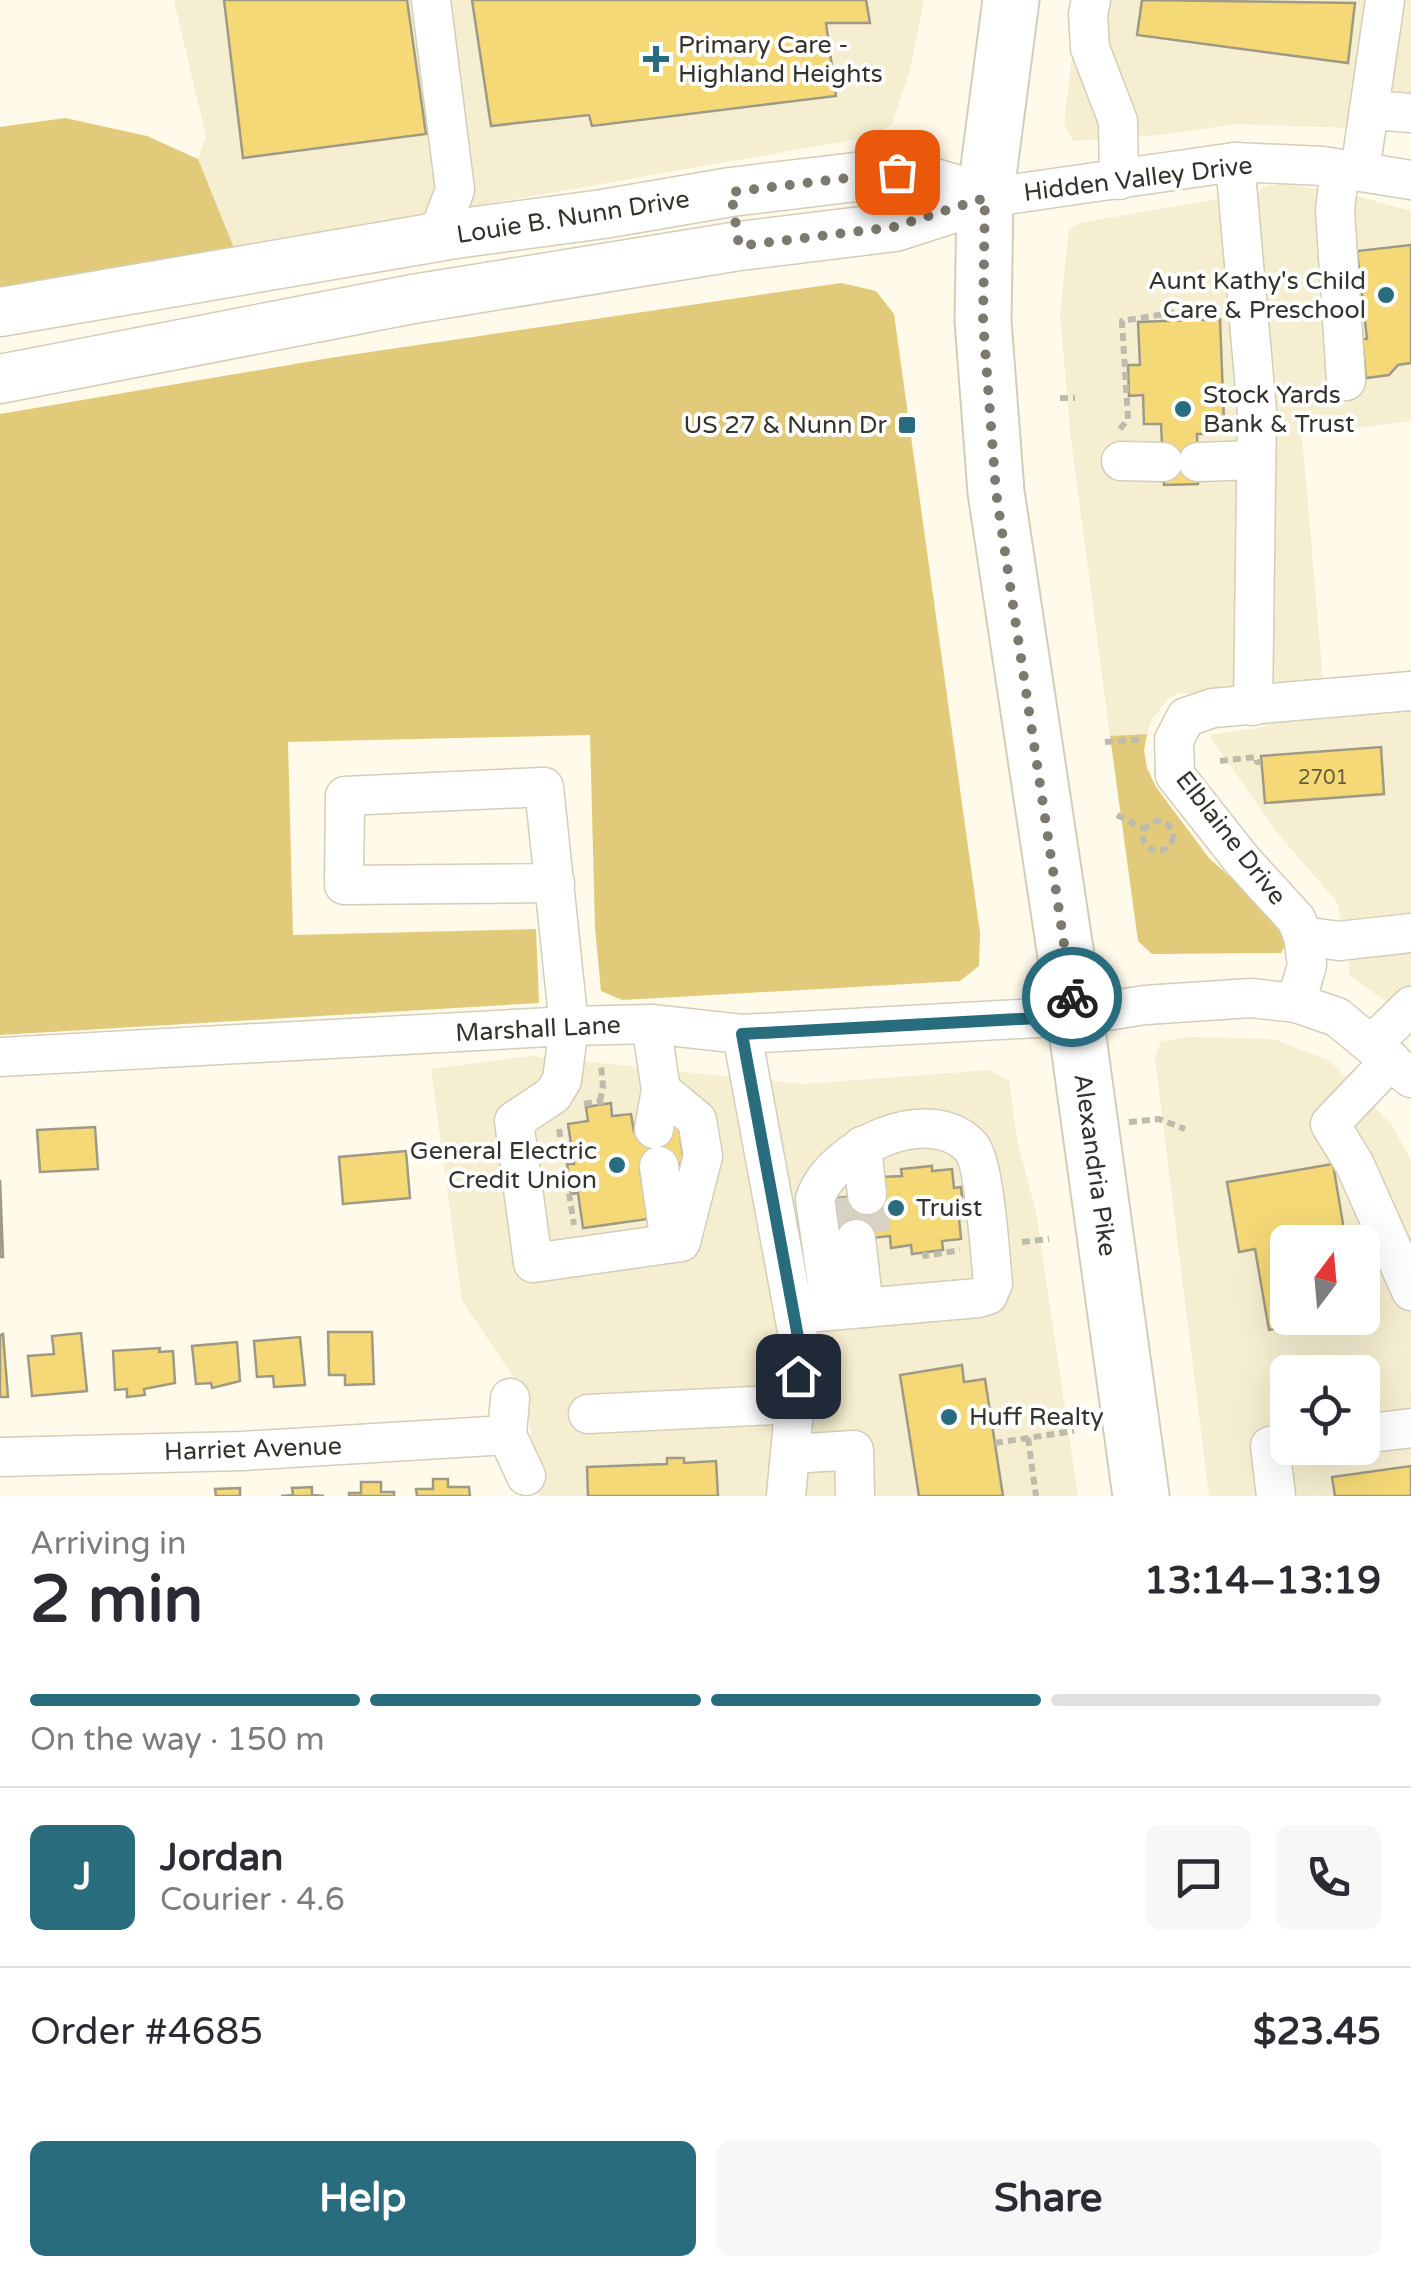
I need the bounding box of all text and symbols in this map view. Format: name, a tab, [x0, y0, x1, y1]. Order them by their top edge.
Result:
place label: Primary Care - Highland Heights	[678, 30, 883, 89]
marker: Primary Care - Highland Heights	[643, 46, 669, 72]
pin	[855, 130, 940, 215]
icon: bag	[870, 145, 925, 200]
street label: Hidden Valley Drive	[1022, 150, 1254, 208]
street label: Louie B. Nunn Drive	[454, 184, 692, 250]
place label: Aunt Kathy's Child Care & Preschool	[1148, 266, 1366, 325]
marker: Aunt Kathy's Child Care & Preschool	[1375, 284, 1397, 306]
place label: Stock Yards Bank & Trust	[1203, 380, 1355, 439]
marker: Stock Yards Bank & Trust	[1172, 398, 1194, 420]
place label: US 27 & Nunn Dr	[683, 410, 887, 440]
marker: US 27 & Nunn Dr	[896, 414, 918, 436]
street label: Elblaine Drive	[1169, 765, 1293, 911]
house number: 2701	[1298, 766, 1348, 790]
courier	[1022, 947, 1122, 1047]
icon: bike	[1045, 970, 1100, 1025]
street label: Marshall Lane	[454, 1010, 622, 1048]
street label: Alexandria Pike	[1067, 1072, 1123, 1258]
place label: General Electric Credit Union	[410, 1136, 597, 1195]
marker: General Electric Credit Union	[606, 1154, 628, 1176]
place label: Truist	[916, 1193, 983, 1223]
marker: Truist	[885, 1197, 907, 1219]
north arrow	[1270, 1225, 1380, 1335]
map controls	[1270, 1225, 1380, 1465]
pin	[756, 1334, 841, 1419]
icon: home	[771, 1349, 826, 1404]
button: locate	[1270, 1355, 1380, 1465]
place label: Huff Realty	[969, 1402, 1104, 1432]
marker: Huff Realty	[938, 1406, 960, 1428]
street label: Harriet Avenue	[164, 1431, 342, 1467]
text: Arriving in	[30, 1525, 187, 1563]
text: 13:14–13:19	[1144, 1558, 1381, 1604]
text: 2 min	[30, 1561, 203, 1640]
text: On the way · 150 m	[30, 1721, 325, 1759]
button: chat	[1146, 1825, 1251, 1930]
button: phone	[1276, 1825, 1381, 1930]
text: Jordan	[160, 1835, 283, 1881]
text: J	[74, 1854, 91, 1900]
text: Courier · 4.6	[160, 1881, 345, 1919]
text: Order #4685	[30, 2009, 263, 2055]
text: $23.45	[1253, 2009, 1381, 2055]
button: Help	[30, 2141, 696, 2256]
button: Share	[716, 2141, 1381, 2256]

